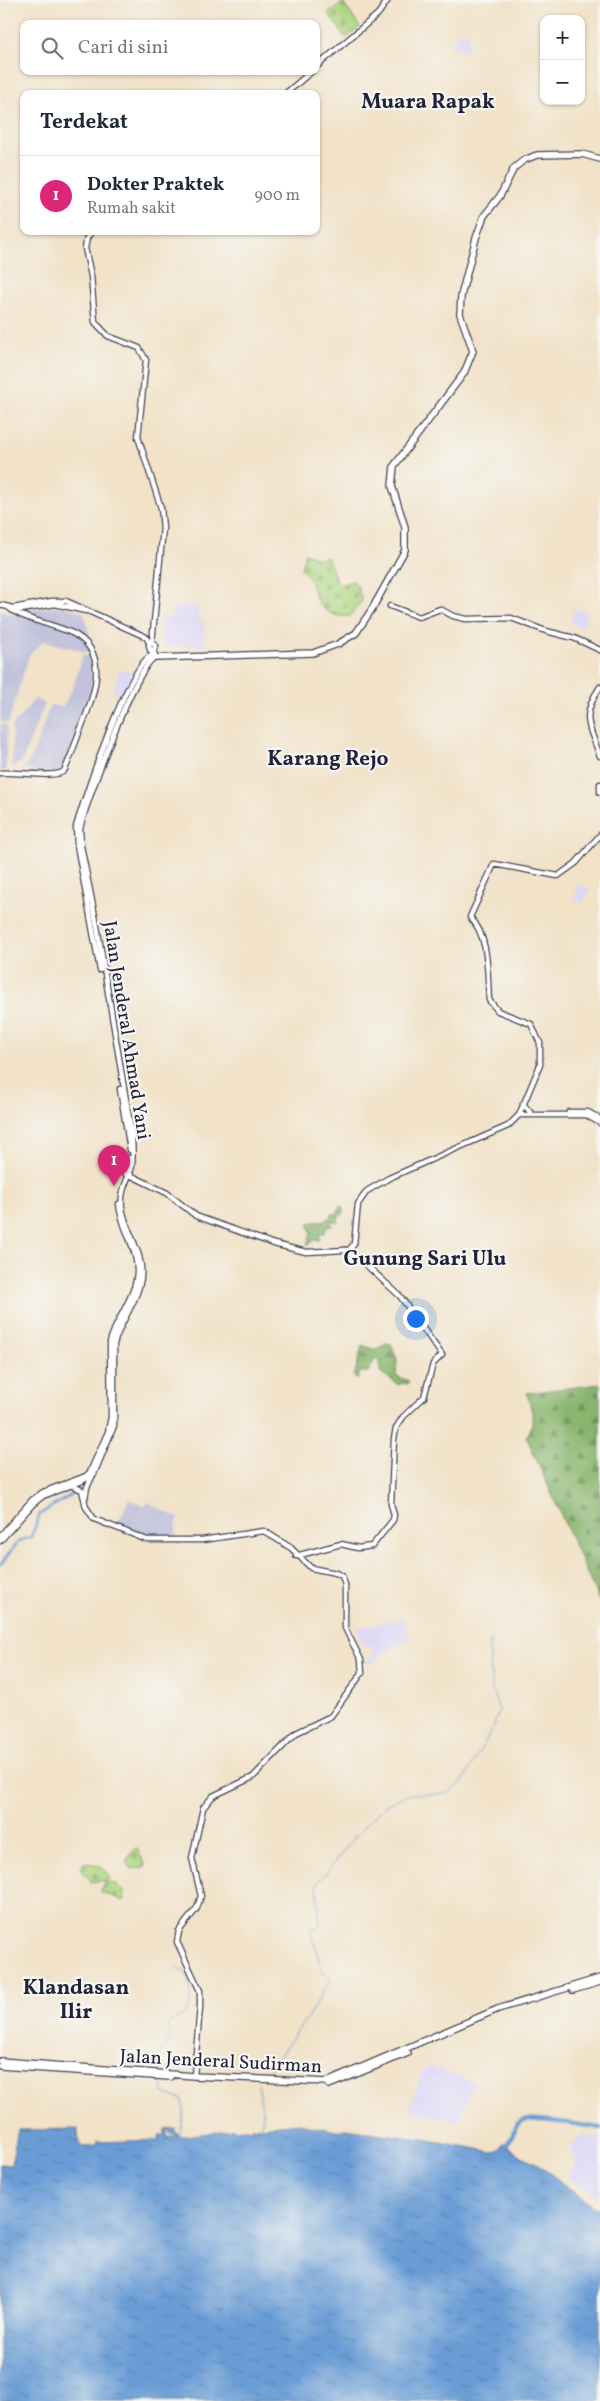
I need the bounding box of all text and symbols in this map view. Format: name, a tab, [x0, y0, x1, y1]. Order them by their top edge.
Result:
map controls	[540, 15, 585, 105]
button: +	[540, 15, 585, 60]
search box	[20, 20, 320, 75]
icon: search	[38, 34, 66, 62]
text: Cari di sini	[78, 35, 169, 61]
button: −	[540, 60, 585, 105]
district label: Muara Rapak	[361, 88, 495, 117]
text: Terdekat	[40, 108, 128, 137]
text: Dokter Praktek	[87, 172, 224, 198]
text: 1	[53, 185, 59, 207]
text: 900 m	[254, 185, 300, 207]
text: Rumah sakit	[87, 198, 176, 220]
district label: Karang Rejo	[267, 745, 389, 774]
street label: Jalan Jenderal Ahmad Yani	[96, 919, 156, 1142]
pin: 1	[98, 1145, 130, 1186]
district label: Gunung Sari Ulu	[344, 1245, 507, 1274]
your location	[403, 1306, 429, 1332]
district label: Klandasan Ilir	[23, 1974, 129, 2027]
street label: Jalan Jenderal Sudirman	[119, 2044, 323, 2080]

